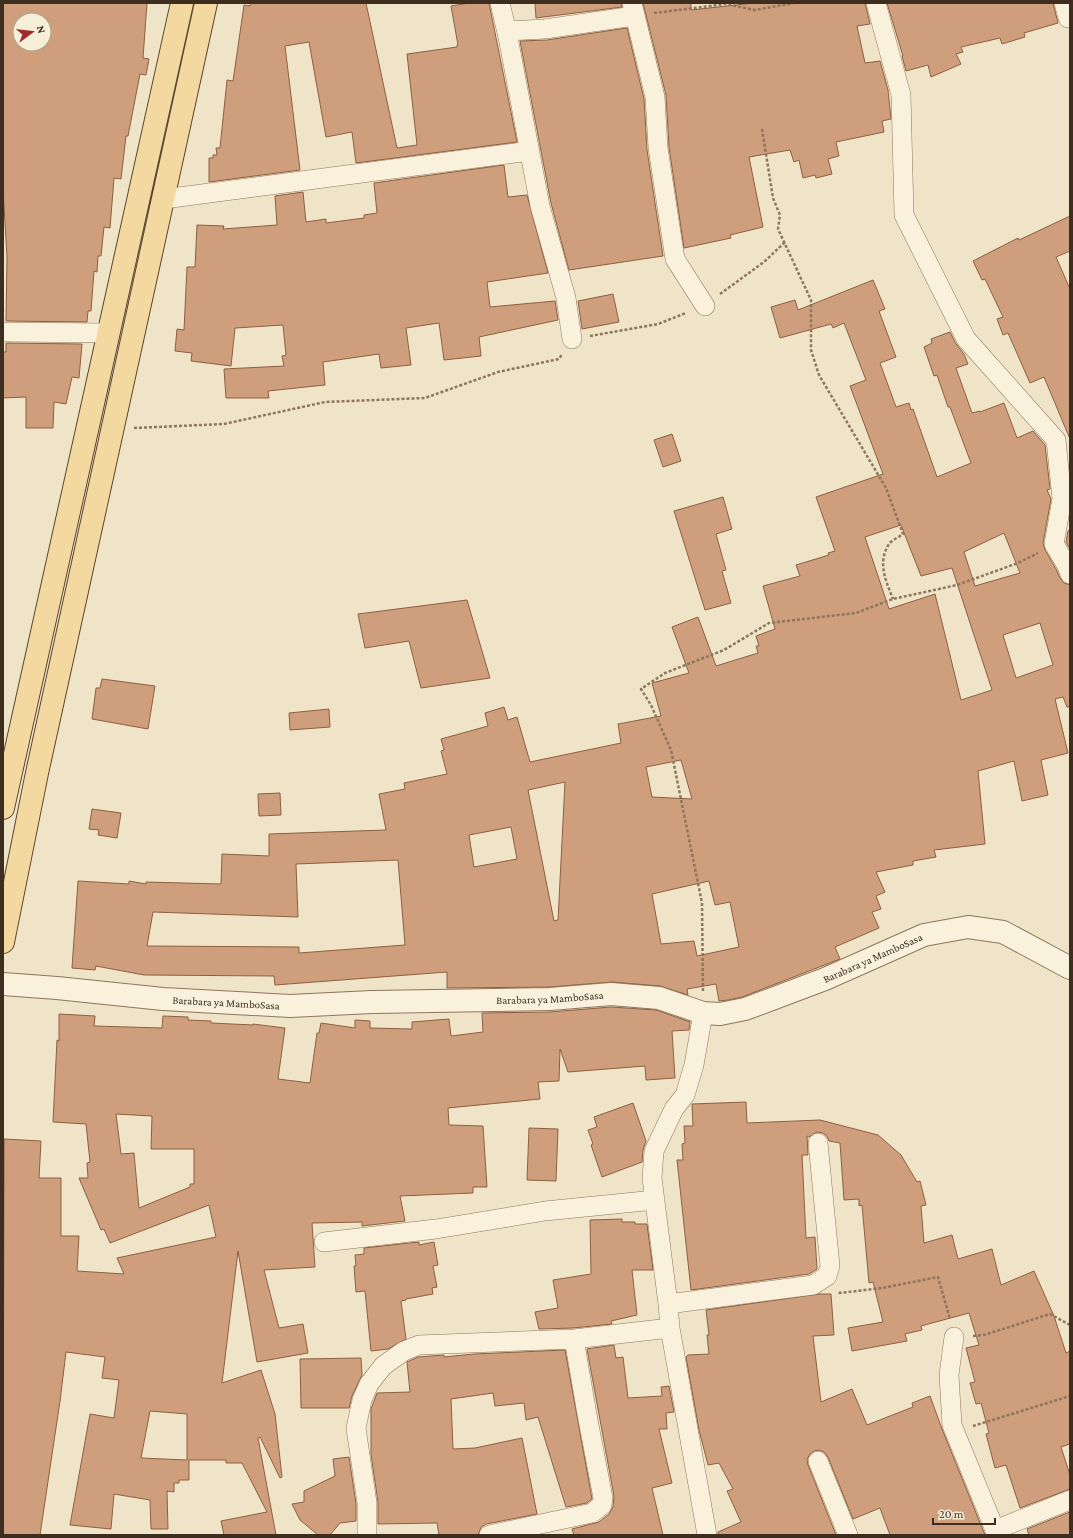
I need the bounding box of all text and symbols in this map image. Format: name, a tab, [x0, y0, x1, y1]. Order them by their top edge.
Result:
north arrow	[12, 12, 52, 52]
text: N	[35, 24, 49, 35]
street label: Barabara ya MamboSasa	[821, 930, 924, 985]
street label: Barabara ya MamboSasa	[496, 989, 604, 1006]
street label: Barabara ya MamboSasa	[172, 994, 280, 1011]
scale bar	[933, 1500, 995, 1526]
text: 20 m	[939, 1507, 964, 1521]

